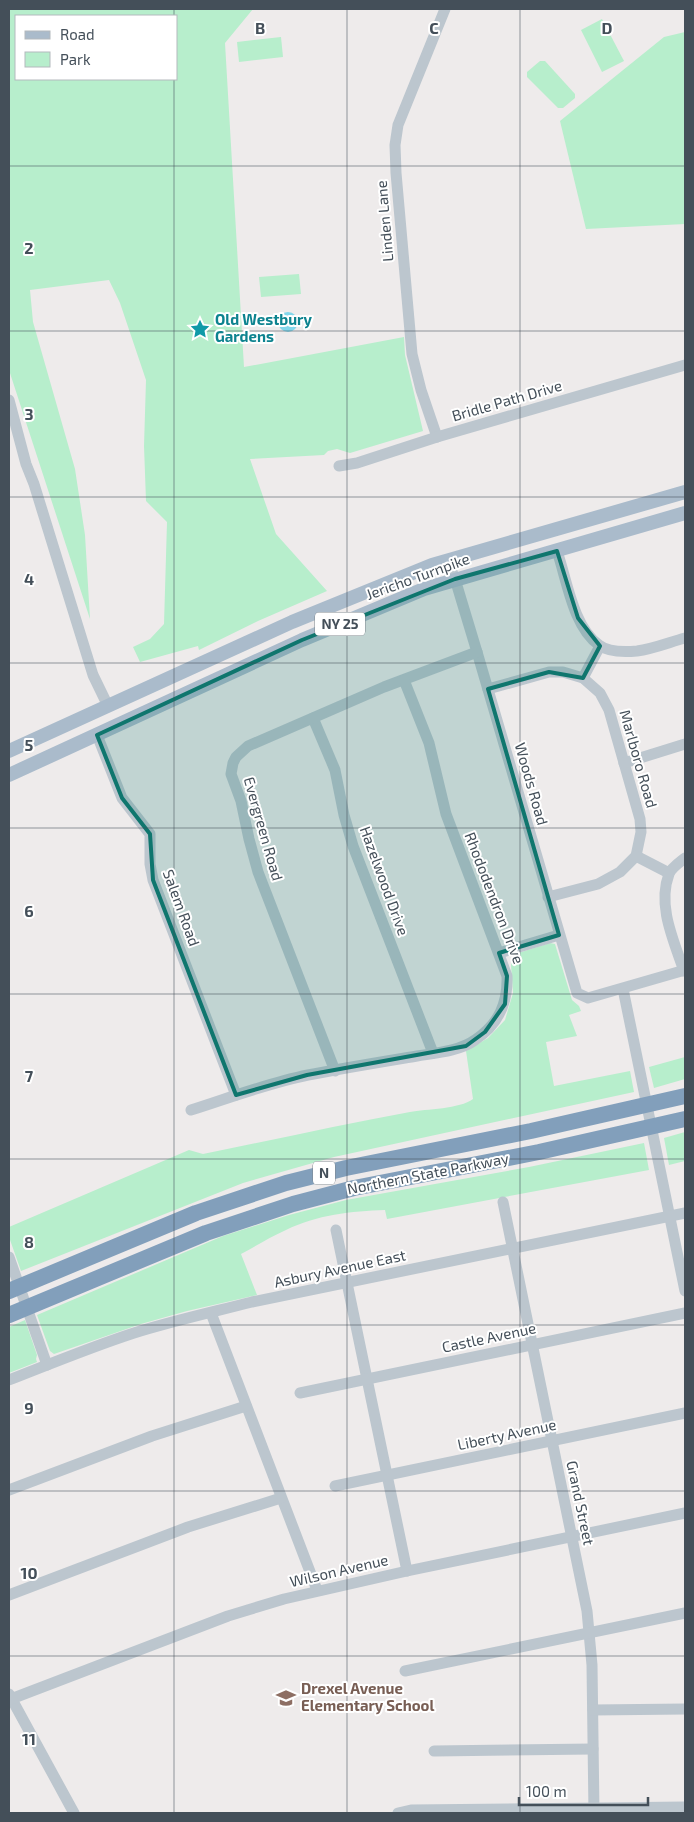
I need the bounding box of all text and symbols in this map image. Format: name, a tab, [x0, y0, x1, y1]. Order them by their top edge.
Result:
legend	[15, 15, 178, 80]
text: B	[255, 18, 265, 37]
text: C	[429, 18, 439, 37]
text: D	[602, 18, 613, 37]
text: Road	[60, 25, 95, 43]
text: Park	[60, 50, 91, 68]
street label: Linden Lane	[371, 180, 397, 263]
text: 2	[24, 238, 34, 257]
place label: Old Westbury Gardens	[215, 310, 313, 345]
place icon: Old Westbury Gardens	[189, 318, 211, 340]
street label: Bridle Path Drive	[449, 376, 564, 424]
text: 3	[24, 404, 34, 423]
street label: Jericho Turnpike	[363, 549, 472, 603]
text: 4	[24, 569, 34, 588]
road number: NY 25	[315, 612, 365, 636]
street label: Marlboro Road	[616, 708, 662, 810]
text: 5	[25, 735, 34, 754]
street label: Woods Road	[512, 740, 552, 827]
street label: Evergreen Road	[241, 775, 287, 883]
street label: Hazelwood Drive	[357, 823, 413, 938]
street label: Rhododendron Drive	[462, 829, 528, 966]
street label: Salem Road	[160, 867, 204, 948]
text: 6	[24, 901, 34, 920]
text: 7	[25, 1066, 34, 1085]
street label: Northern State Parkway	[345, 1149, 510, 1198]
road number: N	[313, 1162, 335, 1184]
text: 8	[24, 1232, 34, 1251]
street label: Asbury Avenue East	[272, 1245, 408, 1291]
street label: Castle Avenue	[440, 1318, 538, 1356]
text: 9	[24, 1398, 34, 1417]
street label: Liberty Avenue	[456, 1415, 558, 1453]
street label: Grand Street	[563, 1459, 599, 1547]
street label: Wilson Avenue	[288, 1550, 390, 1590]
text: 10	[20, 1563, 38, 1582]
place label: Drexel Avenue Elementary School	[301, 1679, 434, 1715]
school or university icon: Drexel Avenue Elementary School	[275, 1687, 297, 1709]
text: 11	[22, 1729, 36, 1748]
scale bar	[519, 1774, 648, 1806]
text: 100 m	[526, 1782, 567, 1800]

